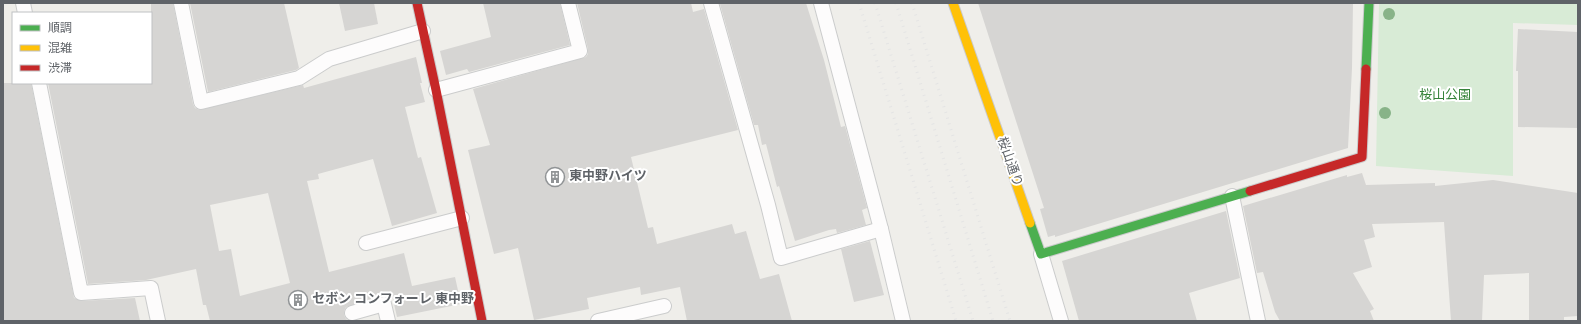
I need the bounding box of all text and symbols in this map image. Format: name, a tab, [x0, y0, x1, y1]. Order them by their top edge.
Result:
legend	[12, 12, 152, 84]
text: 順調	[48, 21, 72, 37]
text: 混雑	[48, 41, 72, 57]
text: 渋滞	[48, 61, 72, 77]
park label: 桜山公園	[1419, 88, 1471, 104]
street label: 桜山通り	[993, 135, 1025, 189]
building icon: 東中野ハイツ	[544, 166, 566, 188]
place label: 東中野ハイツ	[569, 168, 647, 185]
building icon: セボン コンフォーレ 東中野	[287, 289, 309, 311]
place label: セボン コンフォーレ 東中野	[312, 291, 474, 308]

